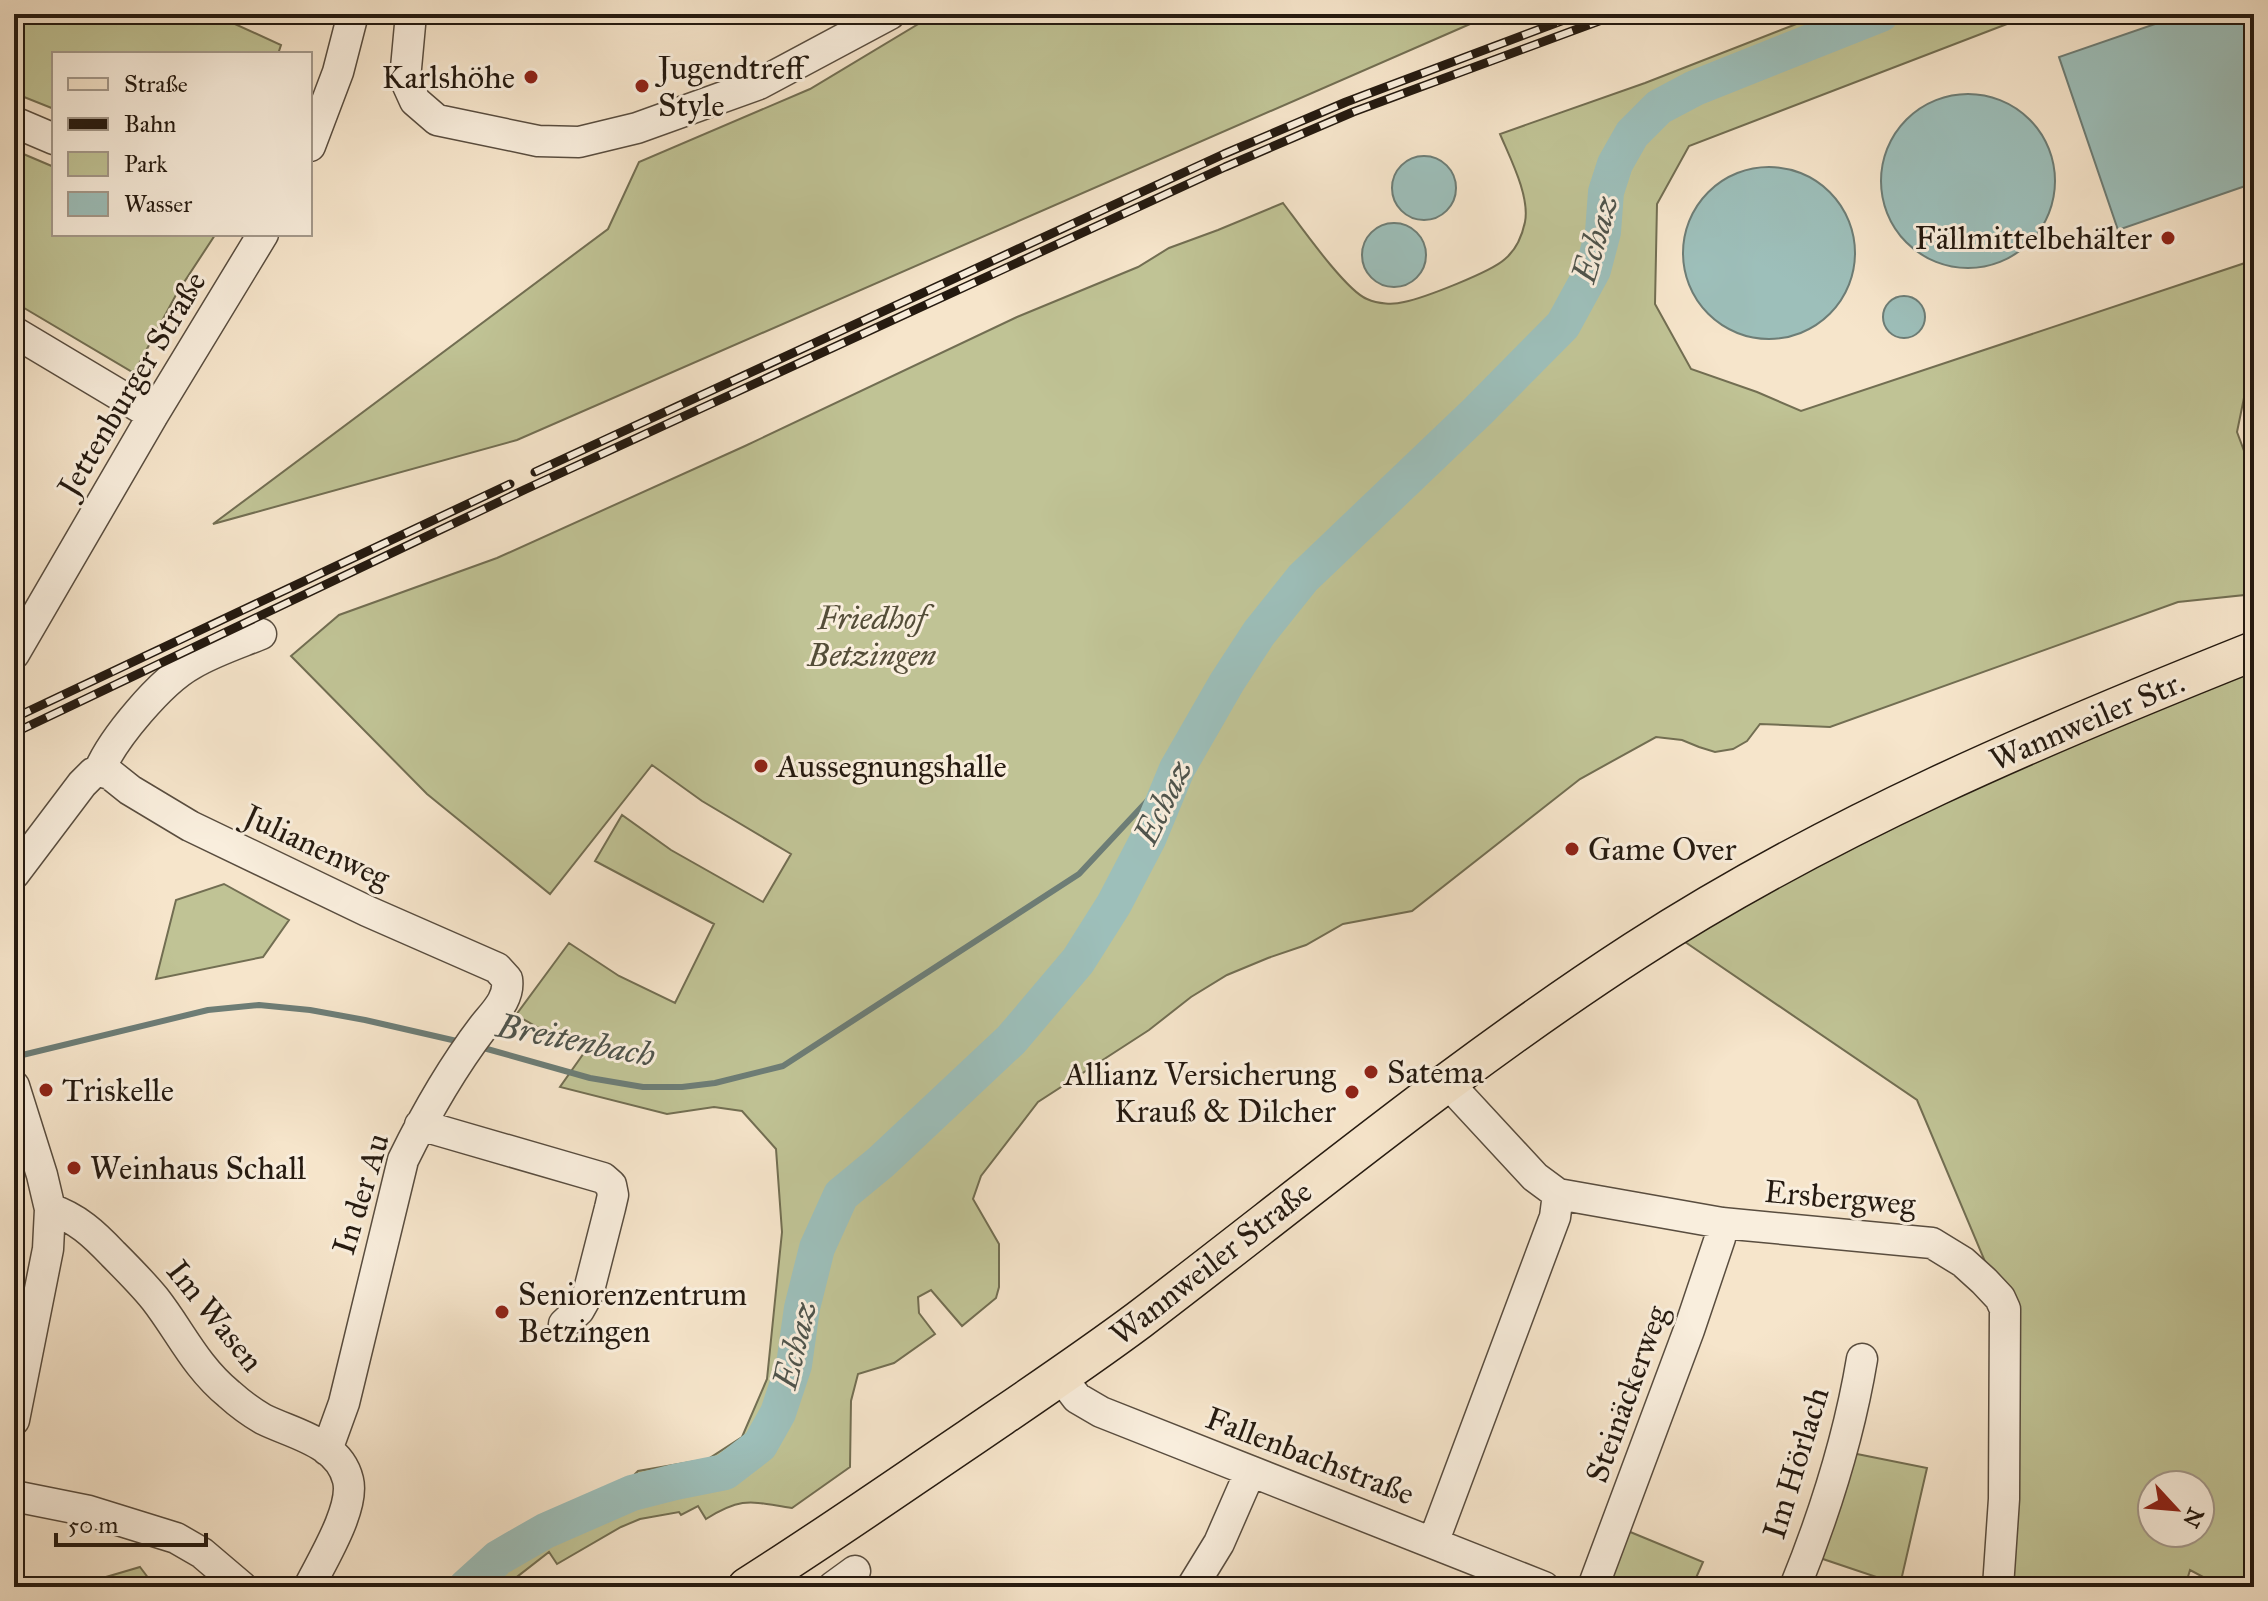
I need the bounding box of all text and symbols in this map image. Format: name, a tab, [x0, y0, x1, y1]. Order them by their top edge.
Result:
place label: Jugendtreff Style	[655, 49, 809, 125]
legend	[52, 52, 312, 236]
place label: Karlshöhe	[382, 58, 515, 97]
marker: Karlshöhe	[522, 68, 540, 86]
text: Straße	[124, 69, 188, 99]
marker: Jugendtreff Style	[633, 77, 651, 95]
text: Bahn	[124, 109, 176, 139]
text: Park	[124, 149, 168, 179]
text: Wasser	[124, 189, 192, 219]
water label: Echaz	[1563, 190, 1627, 289]
place label: Fällmittelbehälter	[1915, 219, 2152, 258]
marker: Fällmittelbehälter	[2159, 229, 2177, 247]
street label: Jettenburger Straße	[48, 264, 215, 506]
park label: Friedhof Betzingen	[806, 599, 937, 675]
street label: Wannweiler Str.	[1984, 662, 2190, 780]
place label: Aussegnungshalle	[775, 747, 1007, 786]
water label: Echaz	[1125, 753, 1201, 852]
marker: Aussegnungshalle	[752, 757, 770, 775]
street label: Julianenweg	[235, 795, 397, 898]
place label: Game Over	[1588, 830, 1737, 869]
marker: Game Over	[1563, 840, 1581, 858]
water label: Breitenbach	[492, 1004, 659, 1075]
place label: Satema	[1387, 1053, 1484, 1092]
place label: Allianz Versicherung Krauß & Dilcher	[1062, 1055, 1337, 1131]
marker: Satema	[1362, 1063, 1380, 1081]
place label: Triskelle	[62, 1071, 174, 1110]
marker: Triskelle	[37, 1081, 55, 1099]
marker: Allianz Versicherung Krauß & Dilcher	[1343, 1083, 1361, 1101]
street label: In der Au	[324, 1129, 398, 1259]
place label: Weinhaus Schall	[90, 1149, 306, 1188]
marker: Weinhaus Schall	[65, 1159, 83, 1177]
street label: Wannweiler Straße	[1102, 1172, 1320, 1354]
street label: Ersbergweg	[1763, 1172, 1918, 1224]
street label: Im Wasen	[158, 1252, 272, 1380]
place label: Seniorenzentrum Betzingen	[518, 1275, 747, 1351]
water label: Echaz	[764, 1297, 826, 1394]
street label: Steinäckerweg	[1577, 1299, 1677, 1488]
marker: Seniorenzentrum Betzingen	[493, 1303, 511, 1321]
street label: Im Hörlach	[1754, 1382, 1838, 1543]
street label: Fallenbachstraße	[1200, 1398, 1420, 1514]
north arrow	[2136, 1469, 2216, 1549]
scale bar	[56, 1497, 206, 1547]
text: N	[2177, 1503, 2210, 1532]
text: 50 m	[68, 1510, 118, 1540]

